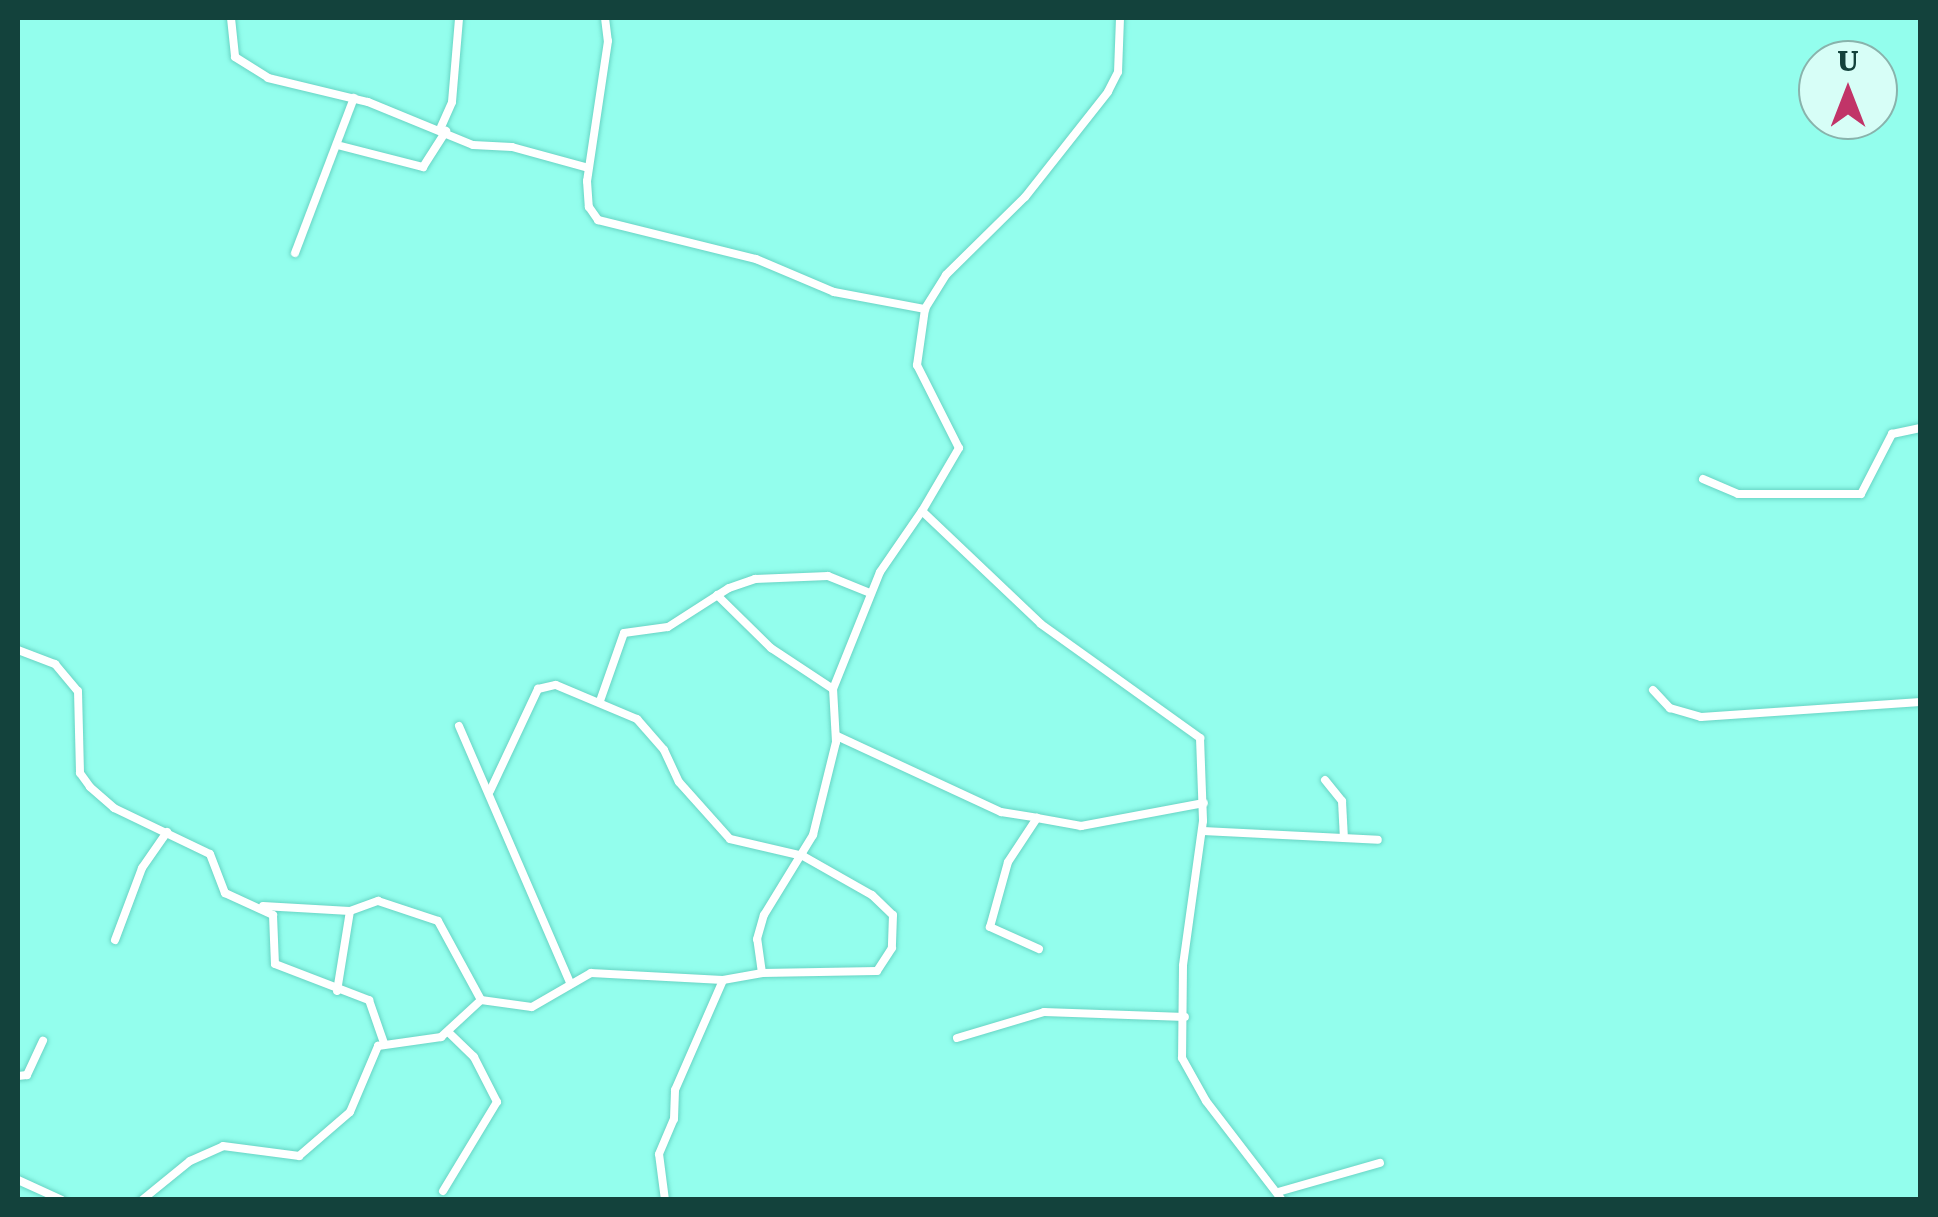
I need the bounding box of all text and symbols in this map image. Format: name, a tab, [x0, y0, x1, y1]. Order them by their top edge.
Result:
north arrow	[1798, 40, 1898, 140]
text: U	[1837, 45, 1859, 78]

